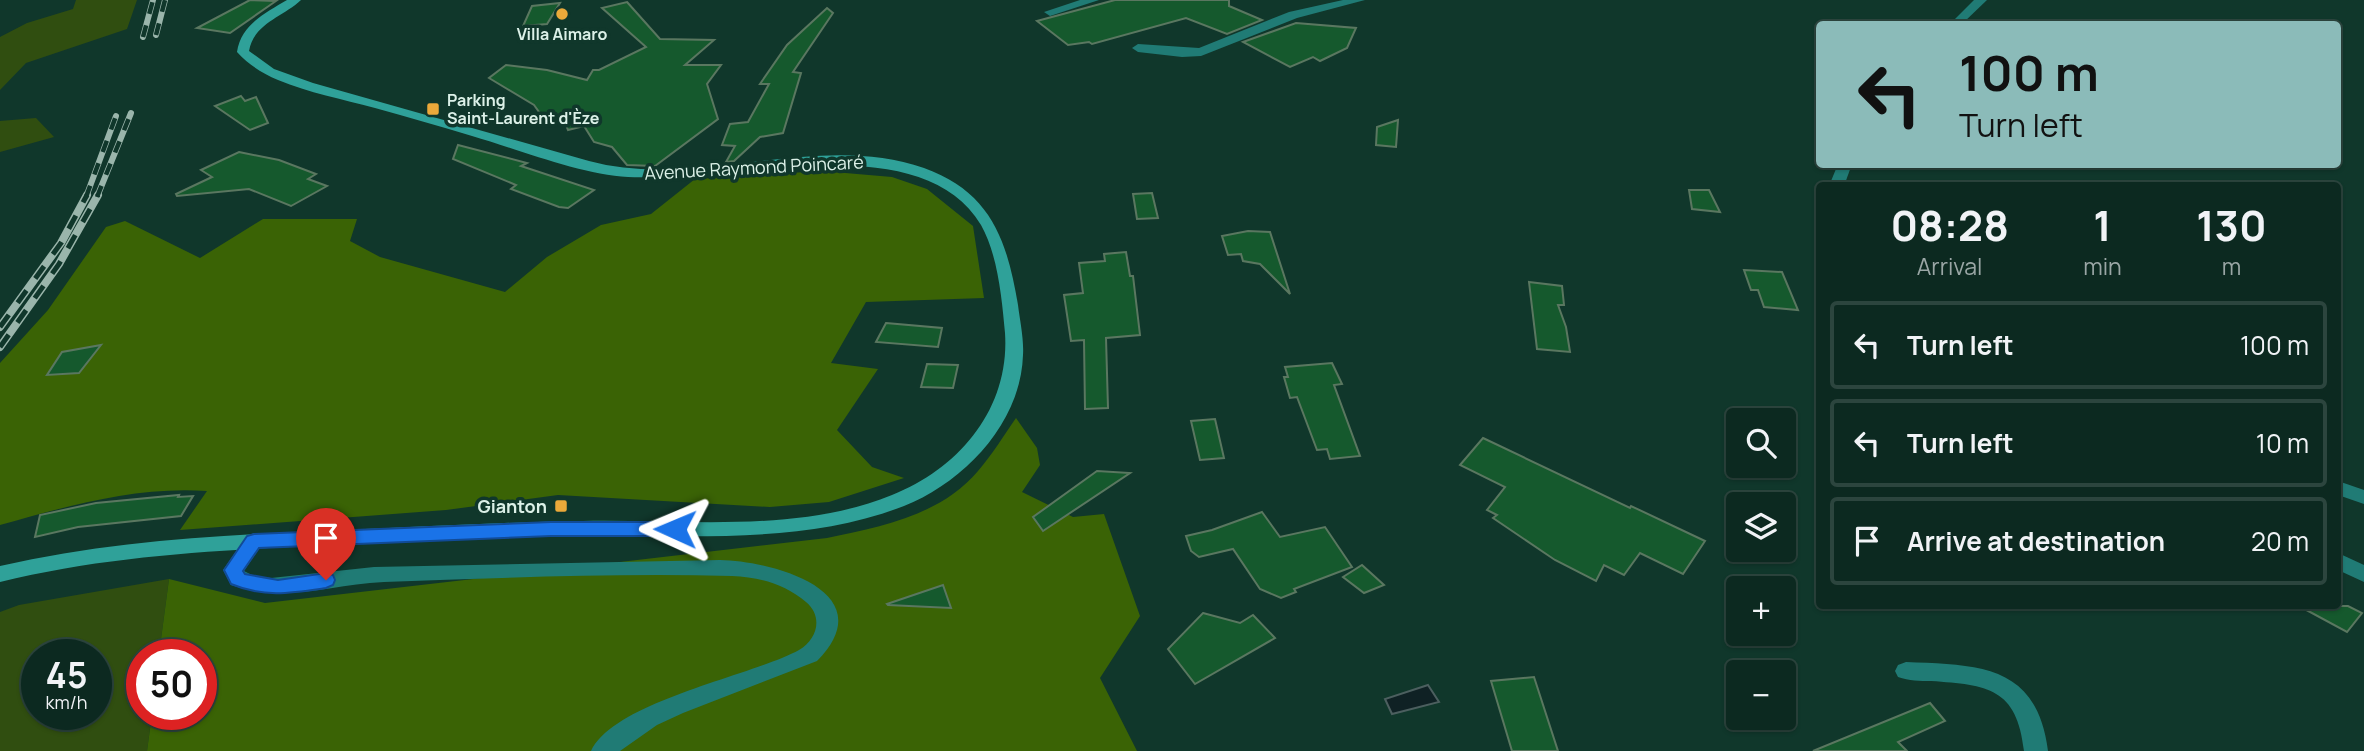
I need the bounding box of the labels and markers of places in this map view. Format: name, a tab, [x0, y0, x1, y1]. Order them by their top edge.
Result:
marker: Villa Aimaro	[554, 6, 570, 22]
place label: Villa Aimaro	[517, 23, 607, 45]
place label: Parking Saint-Laurent d'Èze	[447, 89, 600, 129]
marker: Parking Saint-Laurent d'Èze	[425, 101, 441, 117]
place label: Gianton	[477, 494, 547, 518]
marker: Gianton	[553, 498, 569, 514]
pin	[296, 508, 356, 580]

